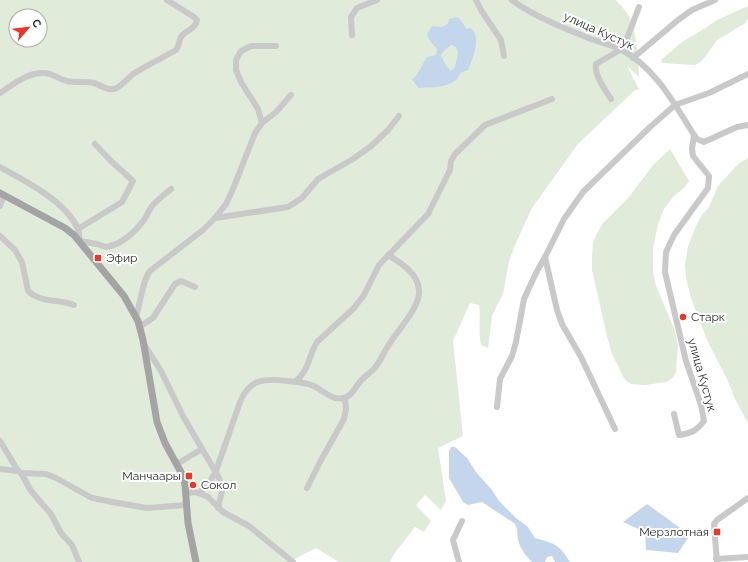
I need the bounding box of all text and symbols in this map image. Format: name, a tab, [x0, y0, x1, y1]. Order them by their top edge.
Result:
north arrow	[8, 8, 48, 48]
street label: улица Кустук	[562, 9, 636, 53]
text: С	[29, 17, 44, 30]
place label: Эфир	[106, 251, 138, 265]
marker: Эфир	[93, 253, 103, 263]
place label: Старк	[691, 310, 725, 324]
marker: Старк	[678, 312, 688, 322]
street label: улица Кустук	[685, 337, 719, 413]
place label: Манчаары	[122, 469, 181, 483]
marker: Манчаары	[184, 471, 194, 481]
place label: Сокол	[201, 478, 236, 492]
marker: Сокол	[188, 480, 198, 490]
place label: Мерзлотная	[639, 525, 709, 539]
marker: Мерзлотная	[712, 527, 722, 537]

